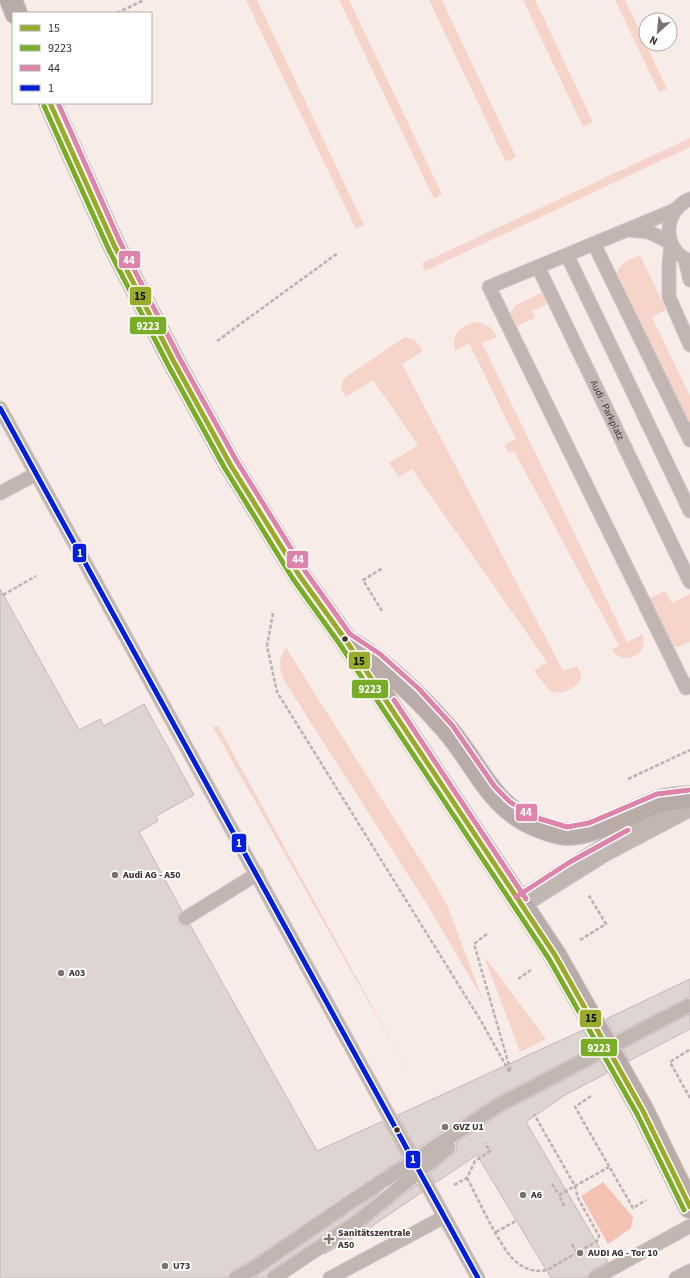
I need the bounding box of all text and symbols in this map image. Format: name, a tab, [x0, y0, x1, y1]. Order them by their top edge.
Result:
legend	[12, 12, 152, 104]
north arrow	[638, 12, 678, 52]
text: 15	[48, 20, 60, 37]
text: N	[647, 32, 660, 49]
text: 9223	[48, 40, 72, 57]
text: 44	[48, 60, 60, 77]
text: 1	[48, 80, 54, 97]
line badge: 44	[118, 250, 141, 269]
text: 44	[123, 253, 135, 268]
line badge: 15	[129, 286, 152, 306]
text: 15	[134, 289, 146, 304]
line badge: 9223	[129, 316, 167, 335]
text: 9223	[136, 319, 160, 334]
street label: Audi - Parkplatz	[587, 378, 628, 443]
line badge: 1	[72, 543, 87, 563]
text: 1	[77, 546, 83, 561]
line badge: 44	[286, 550, 309, 569]
text: 44	[292, 552, 304, 567]
unlabelled marker	[340, 634, 350, 644]
line badge: 15	[348, 651, 371, 670]
text: 15	[353, 654, 365, 669]
line badge: 9223	[351, 679, 389, 699]
text: 9223	[358, 682, 382, 697]
line badge: 44	[515, 803, 538, 822]
text: 44	[520, 805, 532, 820]
line badge: 1	[231, 833, 247, 853]
text: 1	[236, 836, 242, 851]
place label: Audi AG - A50	[122, 868, 181, 882]
marker: Audi AG - A50	[110, 870, 120, 880]
place label: A03	[68, 966, 85, 980]
marker: A03	[56, 968, 66, 978]
line badge: 15	[579, 1009, 602, 1028]
text: 15	[585, 1011, 597, 1026]
line badge: 9223	[580, 1038, 618, 1057]
text: 9223	[587, 1041, 611, 1056]
place label: GVZ U1	[453, 1120, 484, 1134]
marker: GVZ U1	[440, 1122, 450, 1132]
unlabelled marker	[392, 1125, 402, 1135]
line badge: 1	[405, 1150, 421, 1169]
text: 1	[410, 1152, 416, 1167]
place label: A6	[530, 1188, 542, 1202]
marker: A6	[518, 1190, 528, 1200]
place label: Sanitätszentrale A50	[337, 1226, 410, 1252]
marker: Sanitätszentrale A50	[323, 1233, 335, 1245]
place label: AUDI AG - Tor 10	[587, 1246, 658, 1260]
marker: AUDI AG - Tor 10	[575, 1248, 585, 1258]
place label: U73	[173, 1259, 190, 1273]
marker: U73	[160, 1261, 170, 1271]

